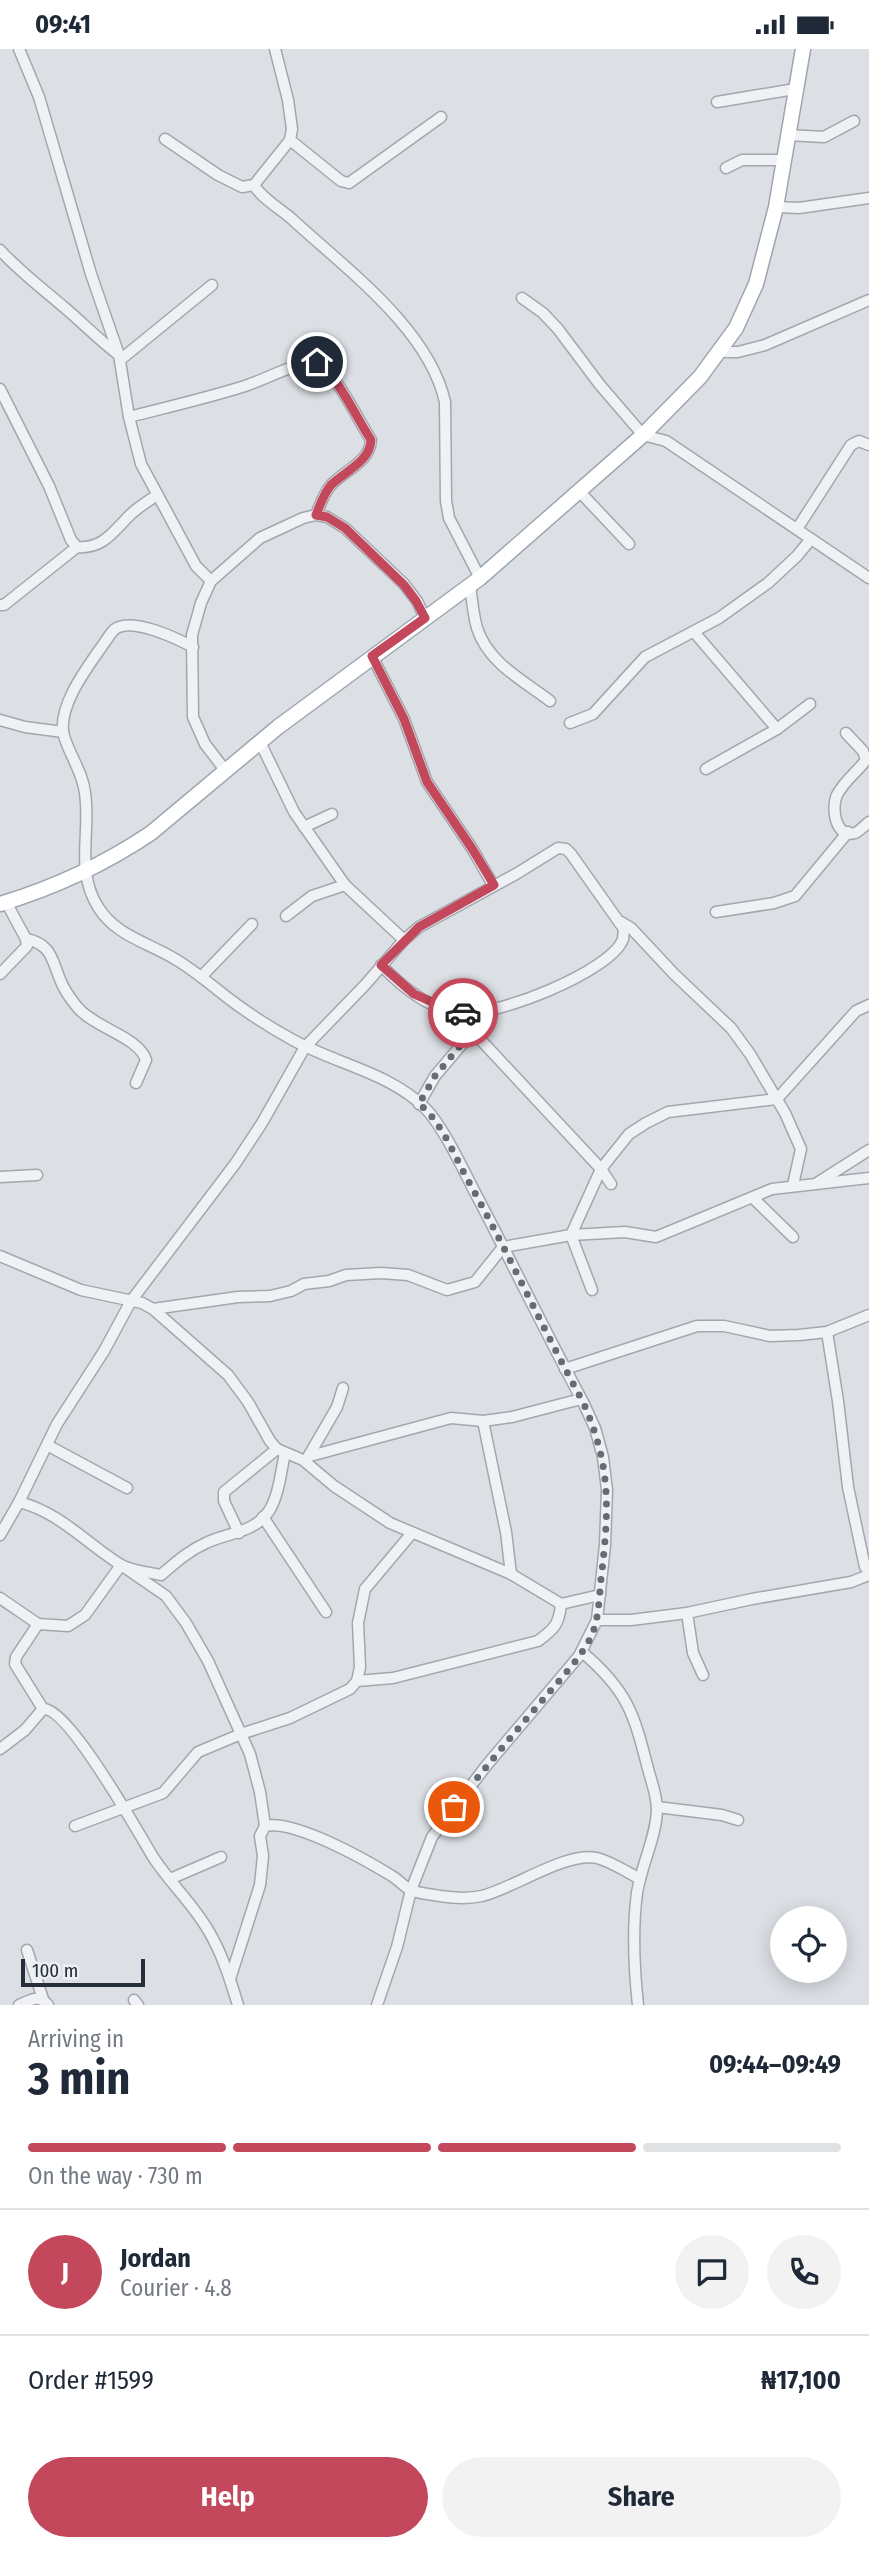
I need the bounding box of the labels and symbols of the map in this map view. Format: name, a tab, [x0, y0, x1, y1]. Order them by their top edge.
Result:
pin	[287, 332, 347, 392]
courier	[428, 978, 498, 1048]
pin	[424, 1777, 484, 1837]
scale bar	[21, 1956, 145, 1988]

